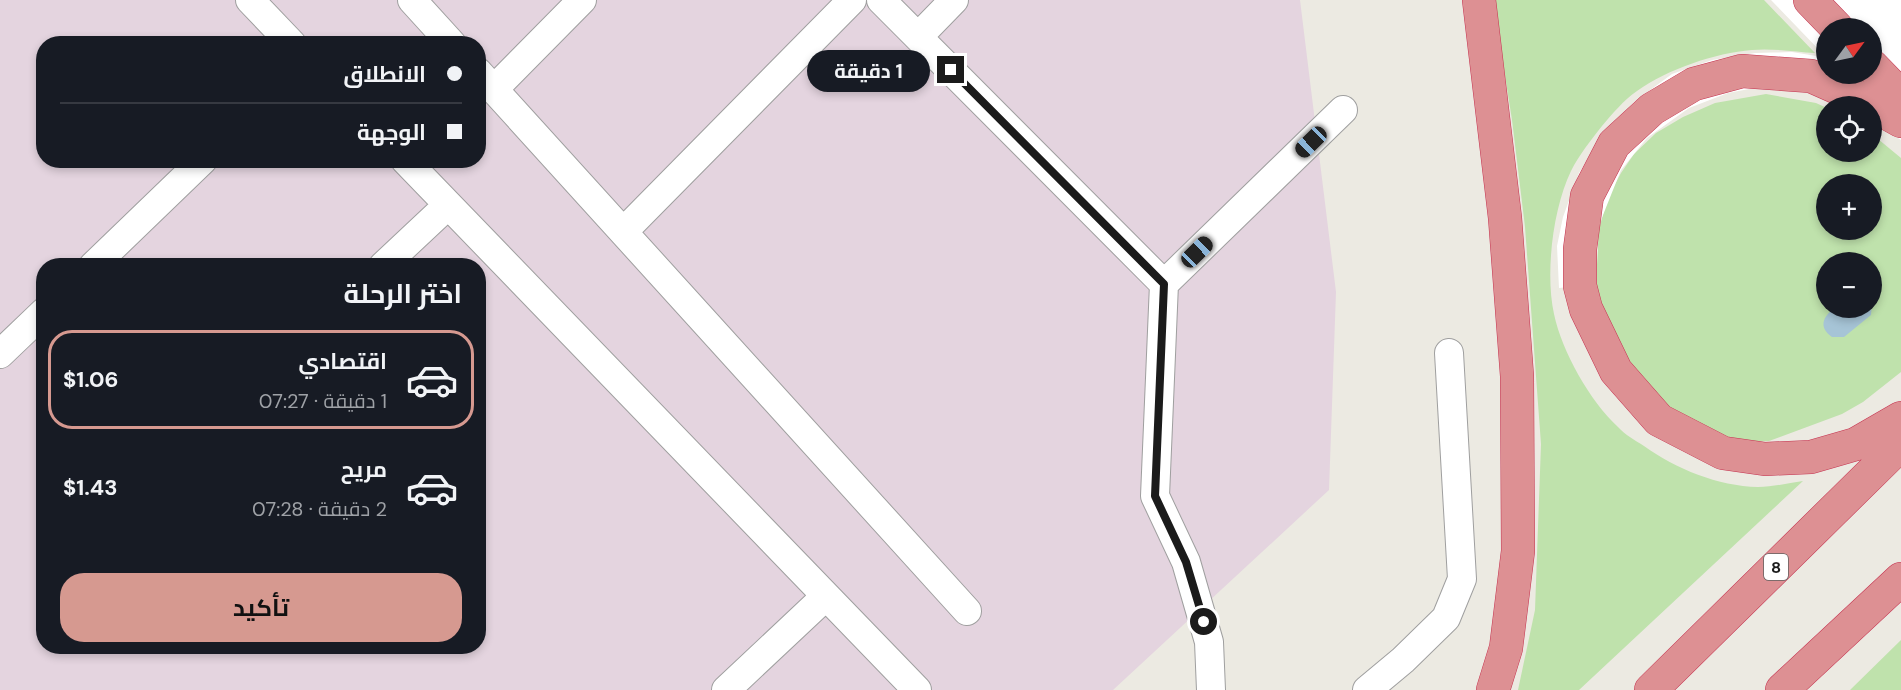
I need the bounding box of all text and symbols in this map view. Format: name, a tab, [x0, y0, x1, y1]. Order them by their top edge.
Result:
north arrow	[1816, 18, 1882, 84]
map controls	[1816, 18, 1882, 318]
callout: 1 دقيقة	[807, 49, 930, 91]
route end	[937, 56, 964, 83]
text: 1 دقيقة	[834, 58, 903, 84]
text: الانطلاق	[343, 60, 426, 89]
button: locate	[1816, 96, 1882, 162]
text: الوجهة	[357, 118, 426, 147]
car	[1292, 123, 1330, 161]
button: +	[1816, 174, 1882, 240]
car	[1178, 233, 1216, 271]
button: −	[1816, 252, 1882, 318]
text: اختر الرحلة	[343, 276, 462, 311]
text: اقتصادي	[298, 347, 387, 376]
icon: car	[405, 353, 459, 407]
text: $1.06	[63, 365, 118, 394]
text: 1 دقيقة · 07:27	[259, 388, 387, 414]
text: مريح	[341, 455, 387, 484]
icon: car	[405, 461, 459, 515]
text: $1.43	[63, 473, 117, 502]
text: 2 دقيقة · 07:28	[252, 496, 387, 522]
road number: 8	[1764, 554, 1788, 580]
button: تأكيد	[60, 573, 462, 642]
route start	[1190, 608, 1217, 635]

